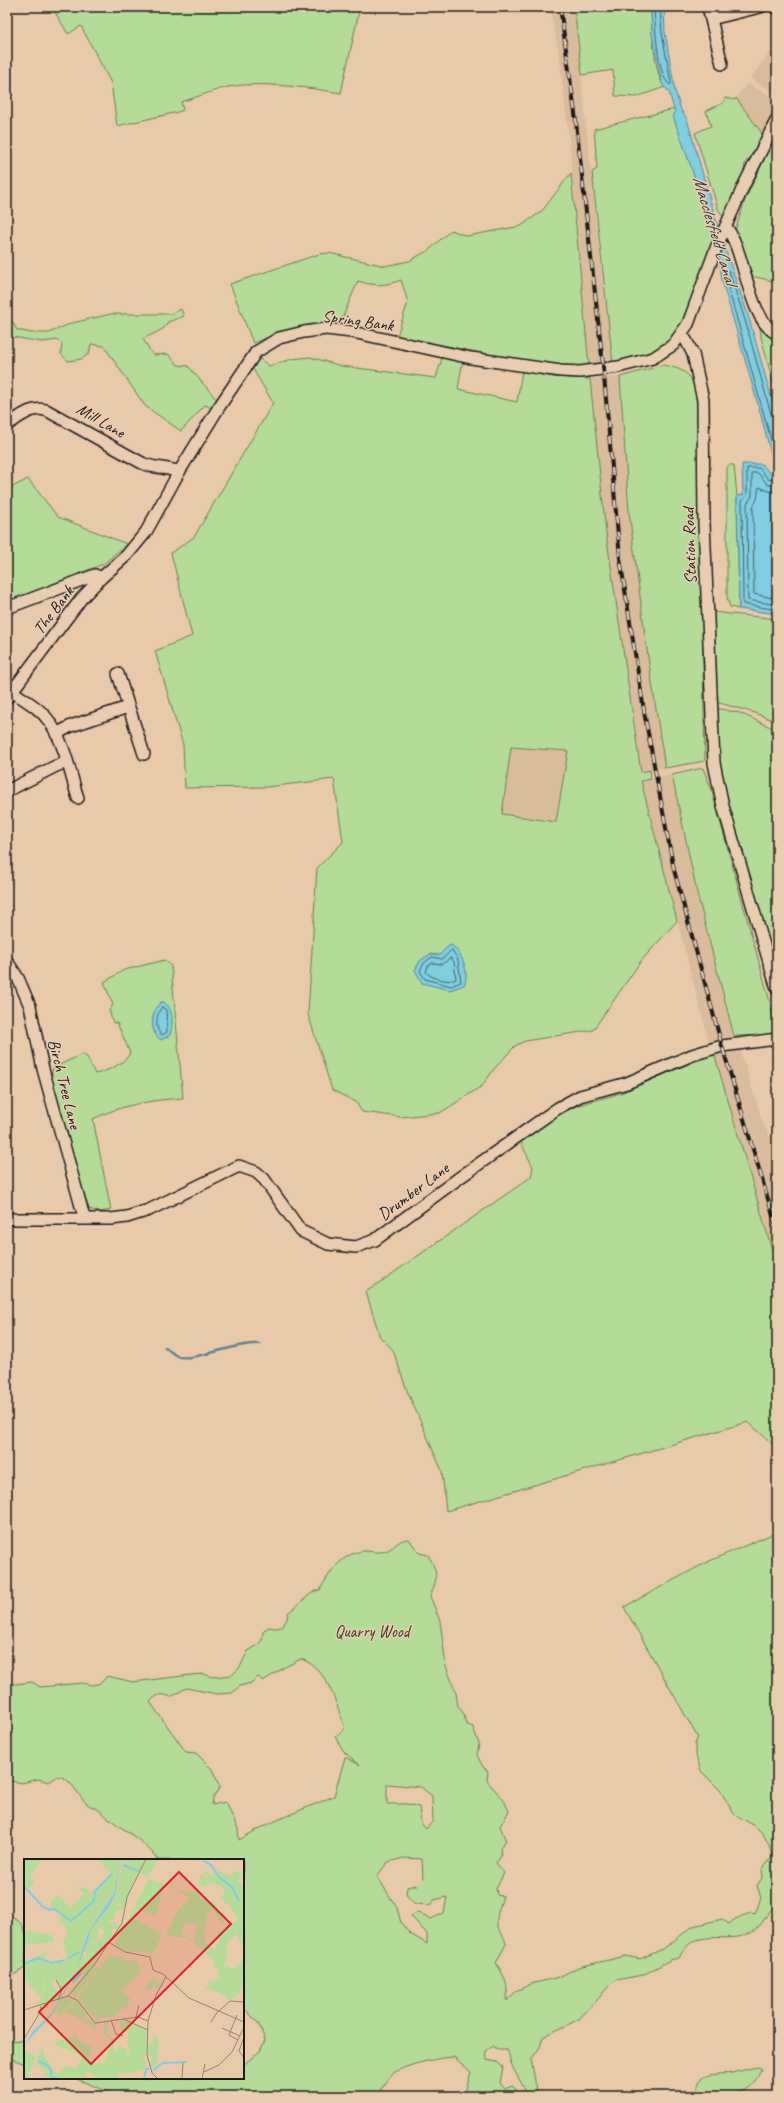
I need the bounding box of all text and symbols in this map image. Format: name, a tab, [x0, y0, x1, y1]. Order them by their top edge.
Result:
water label: Macclesfield Canal	[688, 173, 744, 292]
street label: Spring Bank	[321, 305, 396, 336]
street label: Mill Lane	[73, 398, 130, 443]
street label: Station Road	[678, 505, 701, 585]
street label: The Bank	[28, 581, 79, 639]
street label: Birch Tree Lane	[43, 1037, 86, 1133]
street label: Drumber Lane	[374, 1157, 454, 1225]
park label: Quarry Wood	[335, 1621, 412, 1642]
inset map	[24, 1859, 244, 2079]

